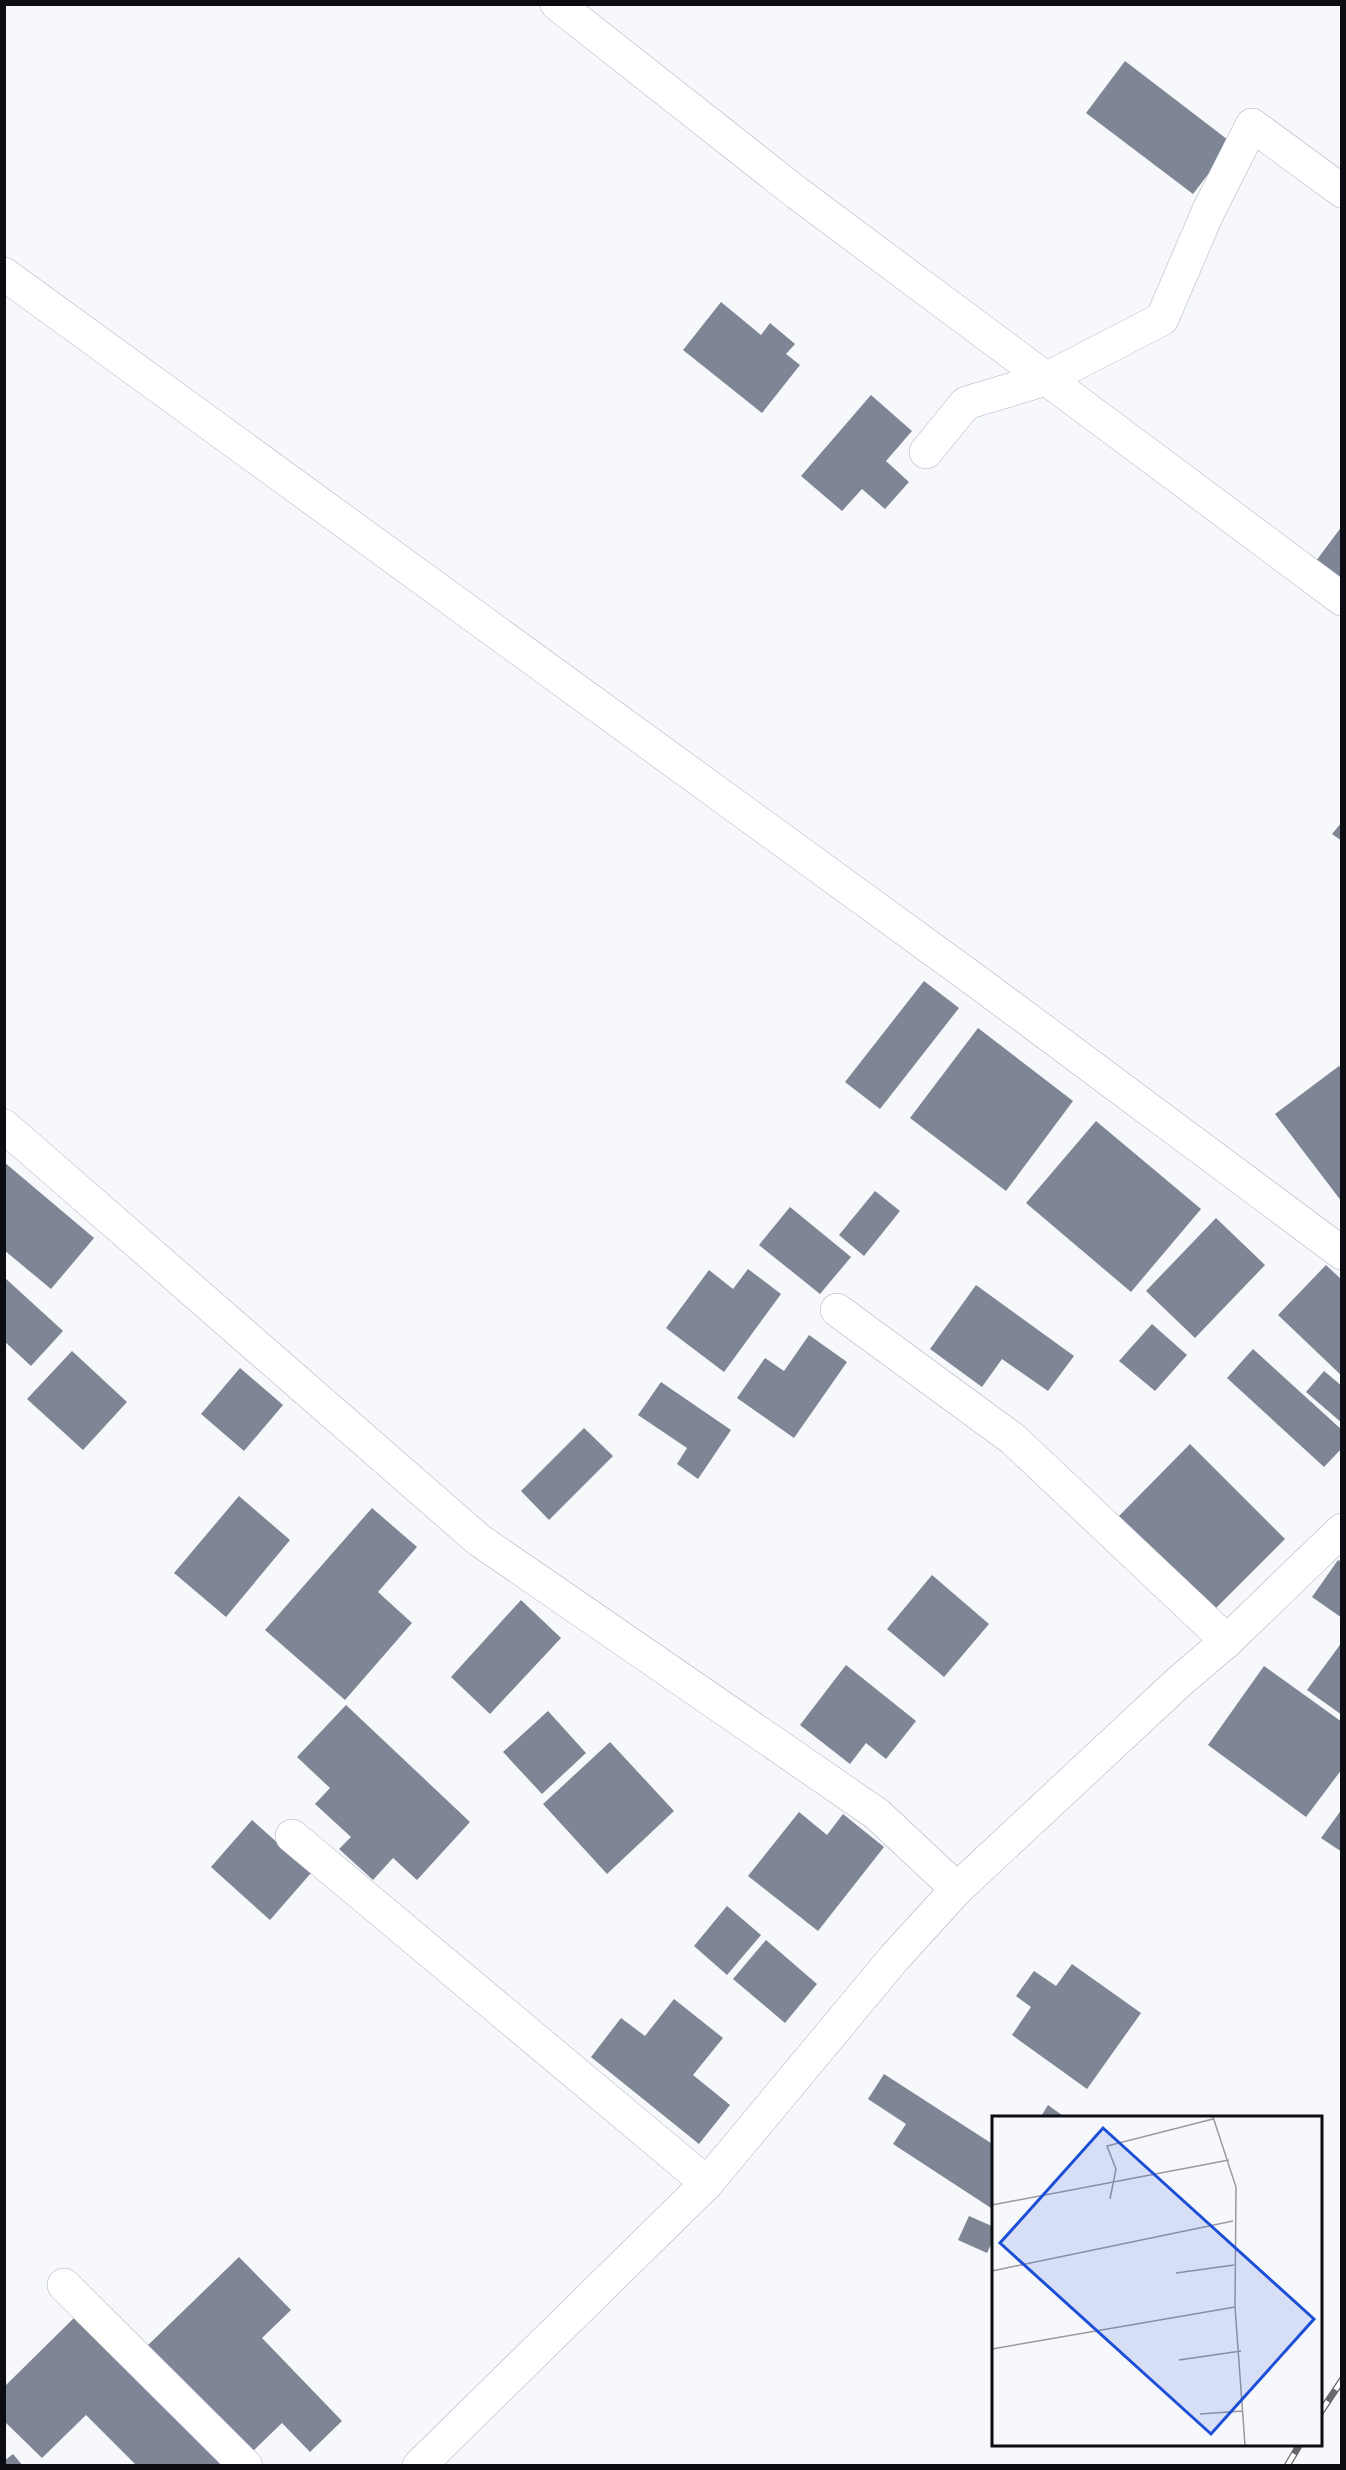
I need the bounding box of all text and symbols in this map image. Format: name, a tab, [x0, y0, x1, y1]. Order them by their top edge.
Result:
inset map	[992, 2116, 1322, 2446]

